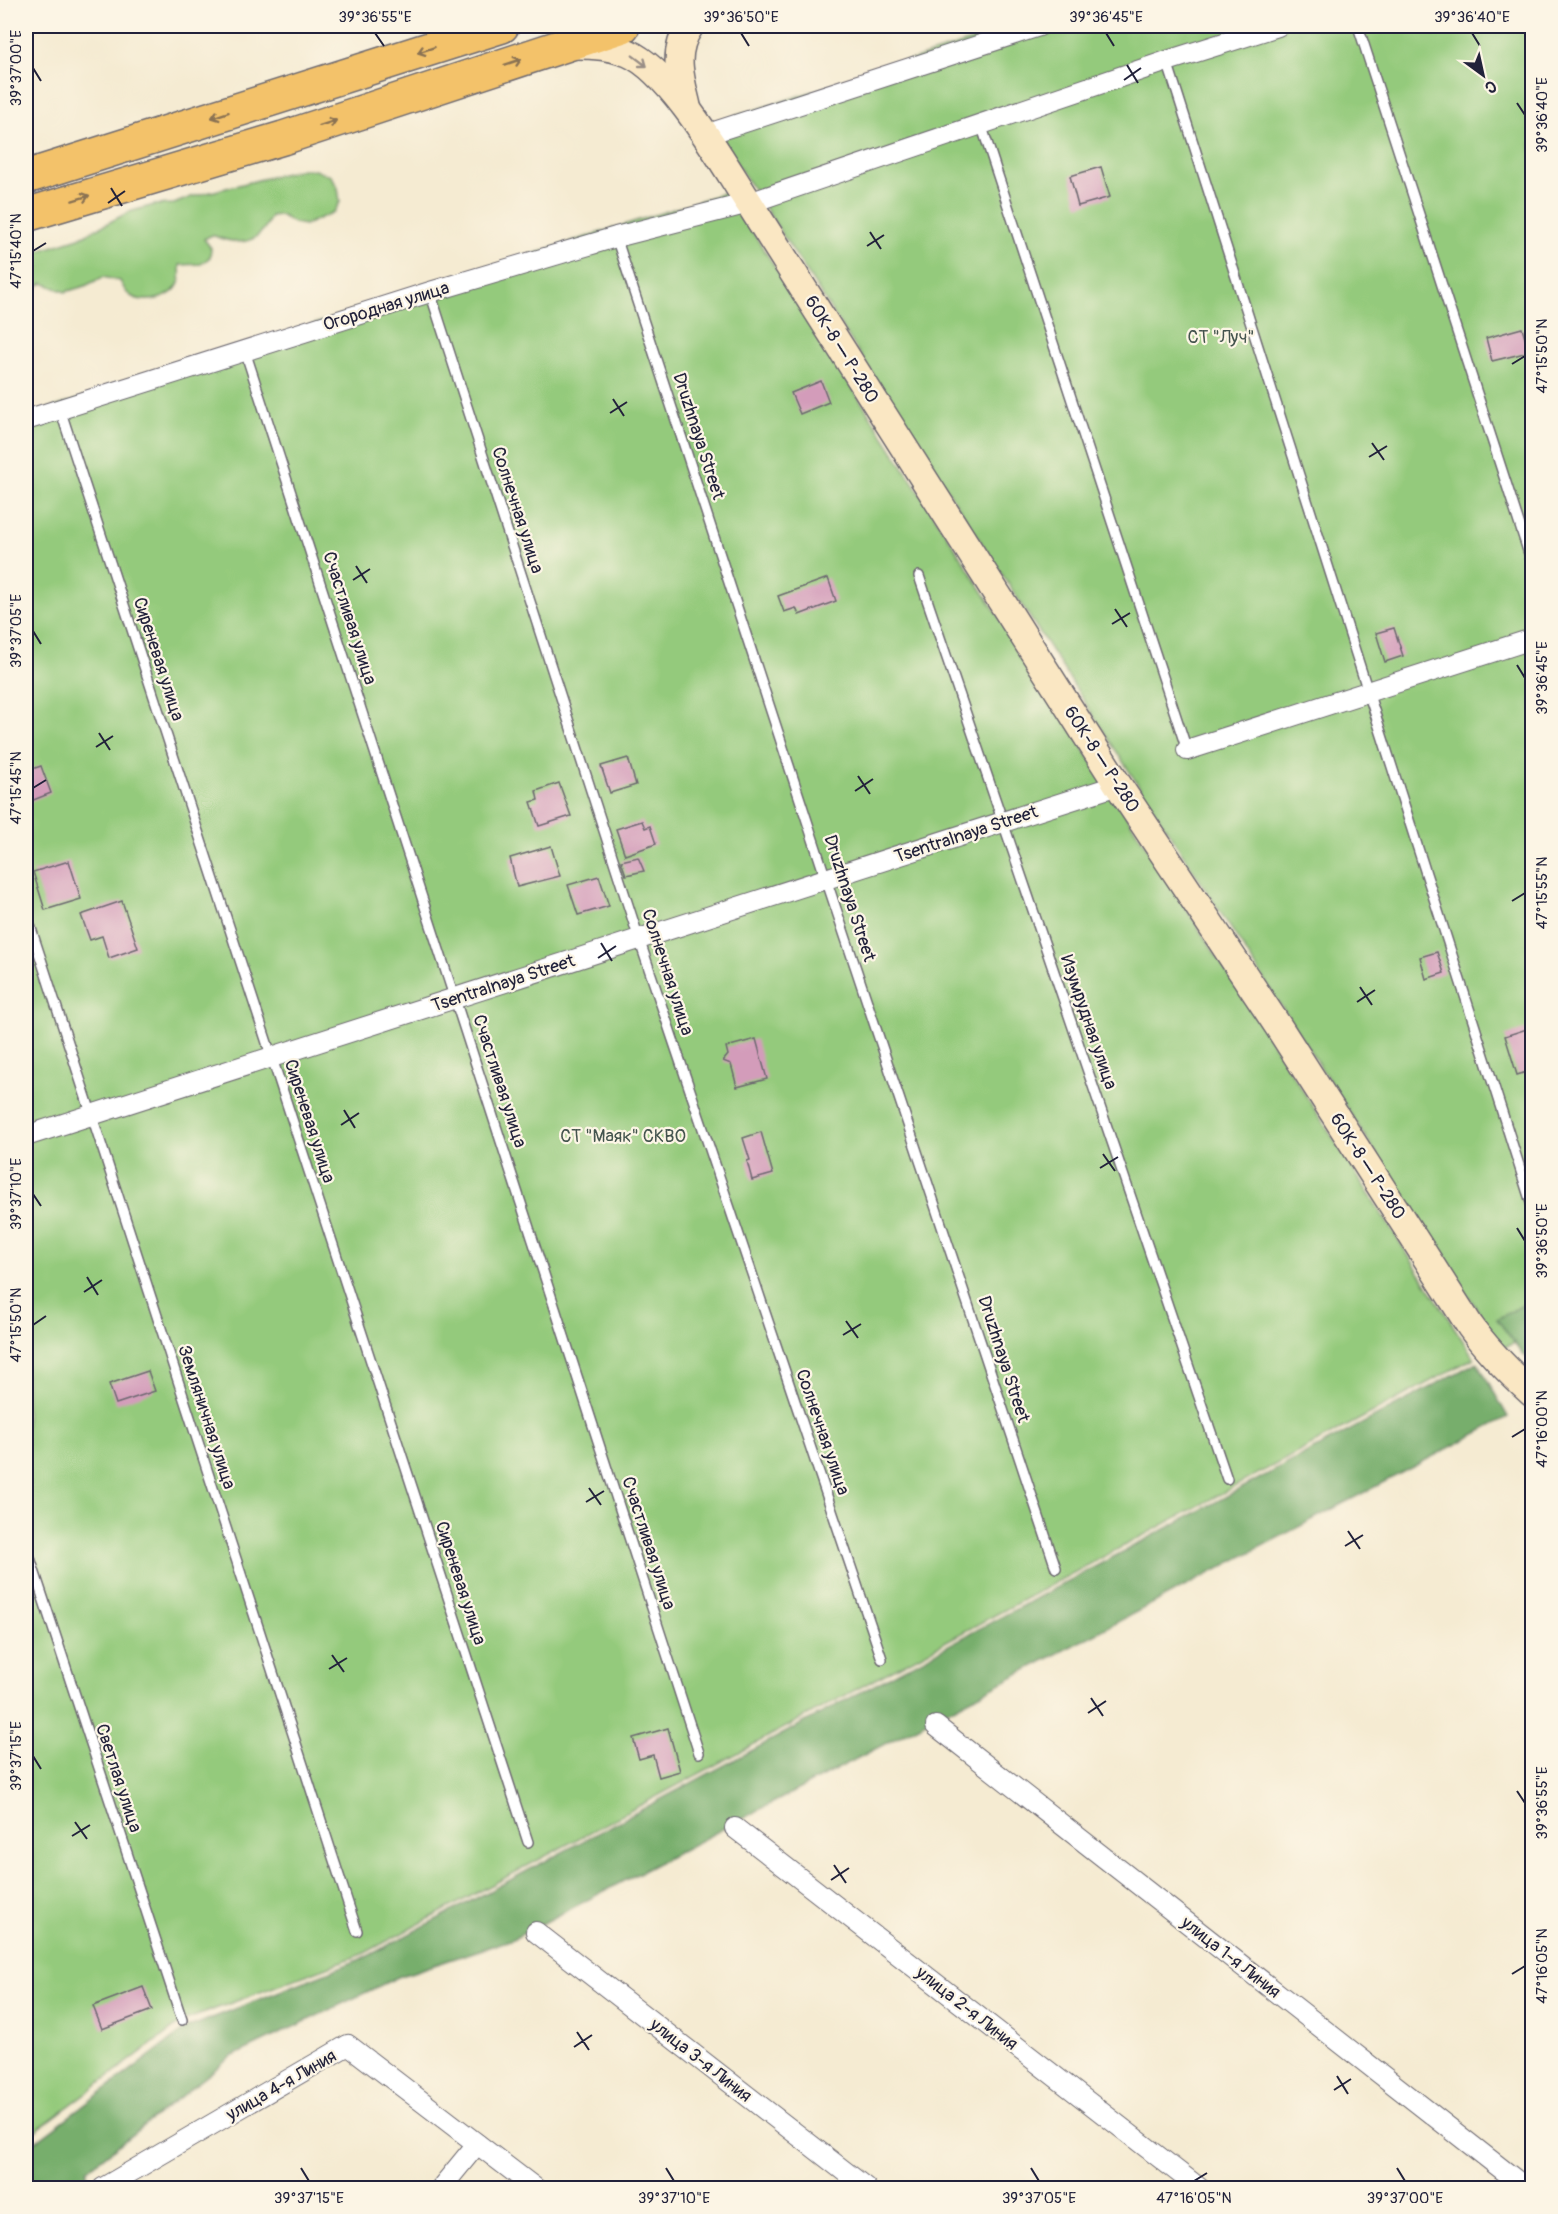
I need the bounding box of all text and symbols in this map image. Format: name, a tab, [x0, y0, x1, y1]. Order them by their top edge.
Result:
text: 39°36'55"E	[339, 8, 412, 27]
text: 39°36'50"E	[703, 8, 779, 27]
text: 39°36'45"E	[1069, 8, 1143, 27]
text: 39°36'40"E	[1434, 8, 1510, 27]
text: 39°37'00"E	[7, 30, 26, 106]
one-way arrow	[417, 45, 436, 56]
north arrow	[1453, 45, 1513, 105]
one-way arrow	[503, 55, 522, 66]
one-way arrow	[631, 55, 647, 67]
text: С	[1481, 76, 1500, 98]
text: 39°36'40"E	[1533, 77, 1552, 153]
one-way arrow	[211, 111, 230, 122]
one-way arrow	[318, 116, 337, 127]
one-way arrow	[72, 192, 91, 203]
text: 47°15'40"N	[7, 213, 26, 289]
street label: Огородная улица	[320, 276, 452, 337]
street label: 60К-8 — Р-280	[799, 291, 884, 407]
text: 47°15'50"N	[1533, 319, 1552, 393]
park label: СТ "Луч"	[1187, 326, 1255, 349]
street label: Druzhnaya Street	[667, 370, 730, 503]
street label: Солнечная улица	[486, 444, 549, 576]
street label: Счастливая улица	[317, 549, 382, 687]
text: 39°37'05"E	[7, 594, 26, 668]
street label: Сиреневая улица	[128, 594, 189, 724]
text: 39°36'45"E	[1533, 641, 1552, 715]
street label: 60К-8 — Р-280	[1059, 702, 1145, 817]
text: 47°15'45"N	[7, 751, 26, 825]
street label: Tsentralnaya Street	[892, 800, 1041, 868]
street label: Druzhnaya Street	[818, 832, 881, 965]
text: 47°15'55"N	[1533, 857, 1552, 929]
street label: Солнечная улица	[636, 906, 699, 1038]
street label: Tsentralnaya Street	[429, 949, 578, 1017]
street label: Изумрудная улица	[1055, 952, 1122, 1092]
street label: Счастливая улица	[467, 1012, 532, 1150]
street label: Сиреневая улица	[279, 1056, 340, 1186]
street label: 60К-8 — Р-280	[1325, 1109, 1411, 1224]
park label: СТ "Маяк" СКВО	[560, 1125, 686, 1148]
text: 39°37'10"E	[7, 1158, 26, 1230]
text: 39°36'50"E	[1533, 1203, 1552, 1279]
text: 47°15'50"N	[7, 1288, 26, 1362]
street label: Druzhnaya Street	[972, 1293, 1035, 1426]
street label: Земляничная улица	[172, 1342, 241, 1492]
street label: Солнечная улица	[790, 1366, 855, 1498]
text: 47°16'00"N	[1533, 1390, 1552, 1468]
street label: Счастливая улица	[616, 1474, 681, 1612]
street label: Сиреневая улица	[430, 1518, 491, 1648]
text: 39°37'15"E	[7, 1721, 26, 1791]
street label: Светлая улица	[90, 1721, 147, 1835]
text: 39°36'55"E	[1533, 1766, 1552, 1839]
street label: улица 1-я Линия	[1176, 1911, 1285, 2003]
text: 47°16'05"N	[1533, 1928, 1552, 2004]
street label: улица 2-я Линия	[910, 1961, 1022, 2055]
street label: улица 3-я Линия	[644, 2013, 756, 2107]
street label: улица 4-я Линия	[221, 2045, 340, 2127]
text: 39°37'15"E	[274, 2189, 344, 2208]
text: 39°37'10"E	[638, 2189, 710, 2208]
text: 39°37'05"E	[1002, 2189, 1076, 2208]
text: 47°16'05"N	[1156, 2189, 1232, 2208]
text: 39°37'00"E	[1367, 2189, 1443, 2208]

